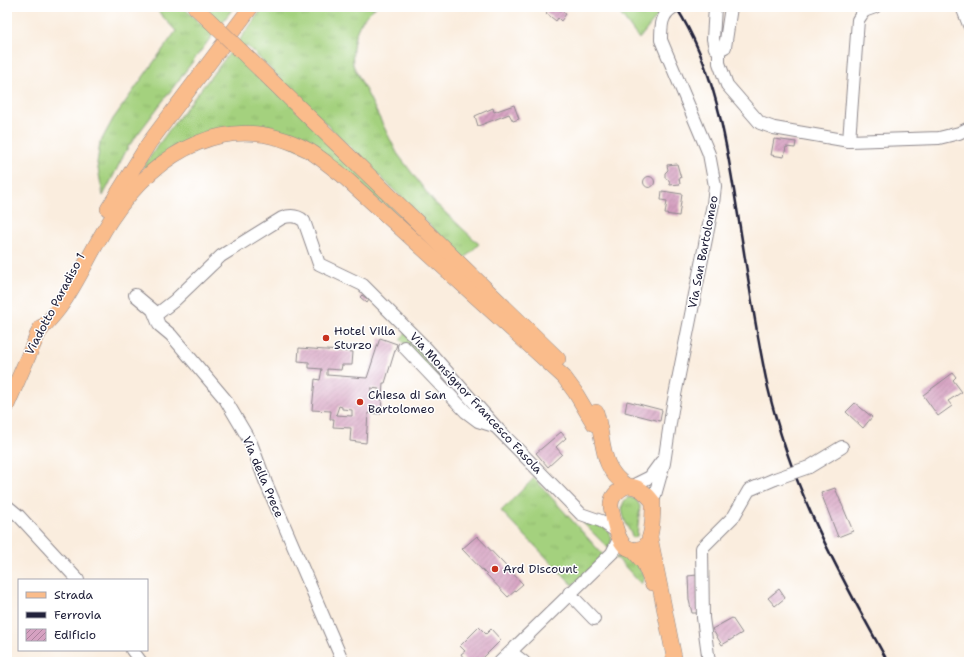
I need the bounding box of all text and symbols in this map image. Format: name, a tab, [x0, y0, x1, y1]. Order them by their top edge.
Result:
street label: Via San Bartolomeo	[684, 194, 722, 310]
street label: Viadotto Paradiso 1	[21, 250, 89, 358]
place label: Hotel Villa Sturzo	[334, 323, 396, 353]
street label: Via Monsignor Francesco Fasola	[406, 329, 546, 478]
marker: Hotel Villa Sturzo	[321, 333, 331, 343]
place label: Chiesa di San Bartolomeo	[368, 387, 446, 417]
marker: Chiesa di San Bartolomeo	[355, 397, 365, 407]
street label: Via della Prece	[239, 434, 287, 520]
place label: Ard Discount	[503, 561, 578, 577]
marker: Ard Discount	[490, 564, 500, 574]
legend	[18, 579, 148, 651]
text: Strada	[54, 587, 94, 603]
text: Ferrovia	[54, 607, 102, 623]
text: Edificio	[54, 627, 96, 643]

